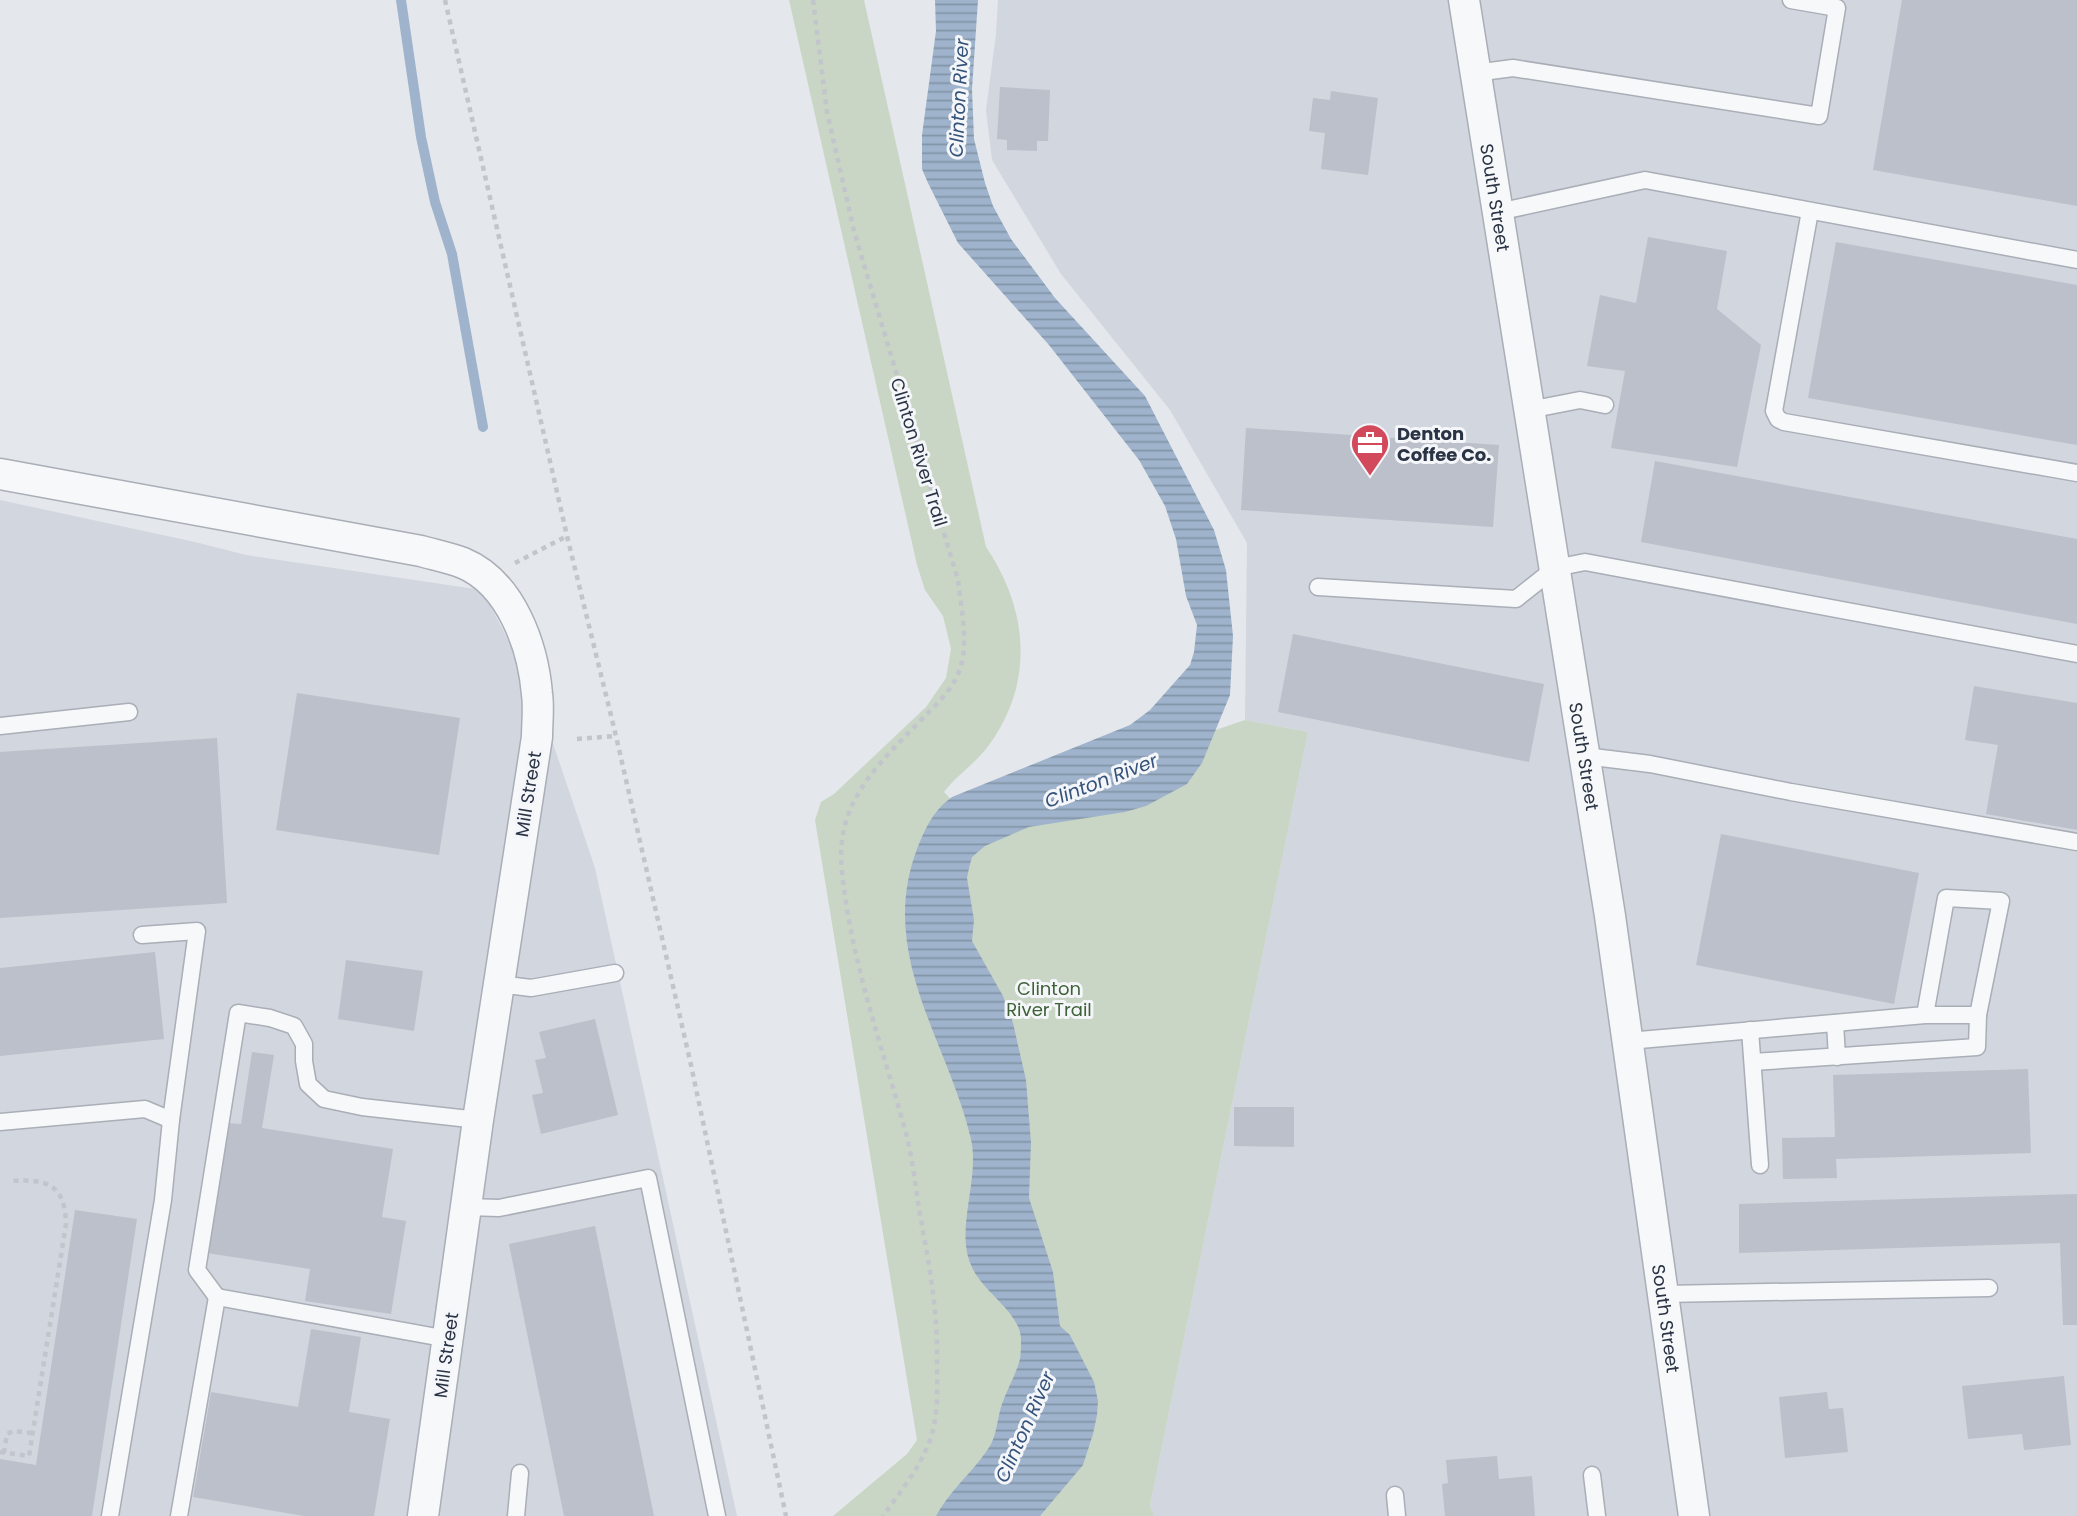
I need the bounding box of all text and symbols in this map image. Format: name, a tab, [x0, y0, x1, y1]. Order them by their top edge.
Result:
water label: Clinton River	[942, 37, 976, 158]
street label: South Street	[1475, 142, 1516, 253]
street label: Clinton River Trail	[884, 375, 954, 529]
place label: Denton Coffee Co.	[1397, 421, 1491, 467]
office icon: Denton Coffee Co.	[1349, 422, 1391, 477]
street label: South Street	[1564, 701, 1606, 812]
water label: Clinton River	[1041, 747, 1162, 815]
street label: Mill Street	[509, 749, 547, 839]
park label: Clinton River Trail	[1006, 976, 1092, 1022]
street label: South Street	[1646, 1263, 1686, 1374]
street label: Mill Street	[428, 1311, 464, 1399]
water label: Clinton River	[989, 1366, 1062, 1487]

